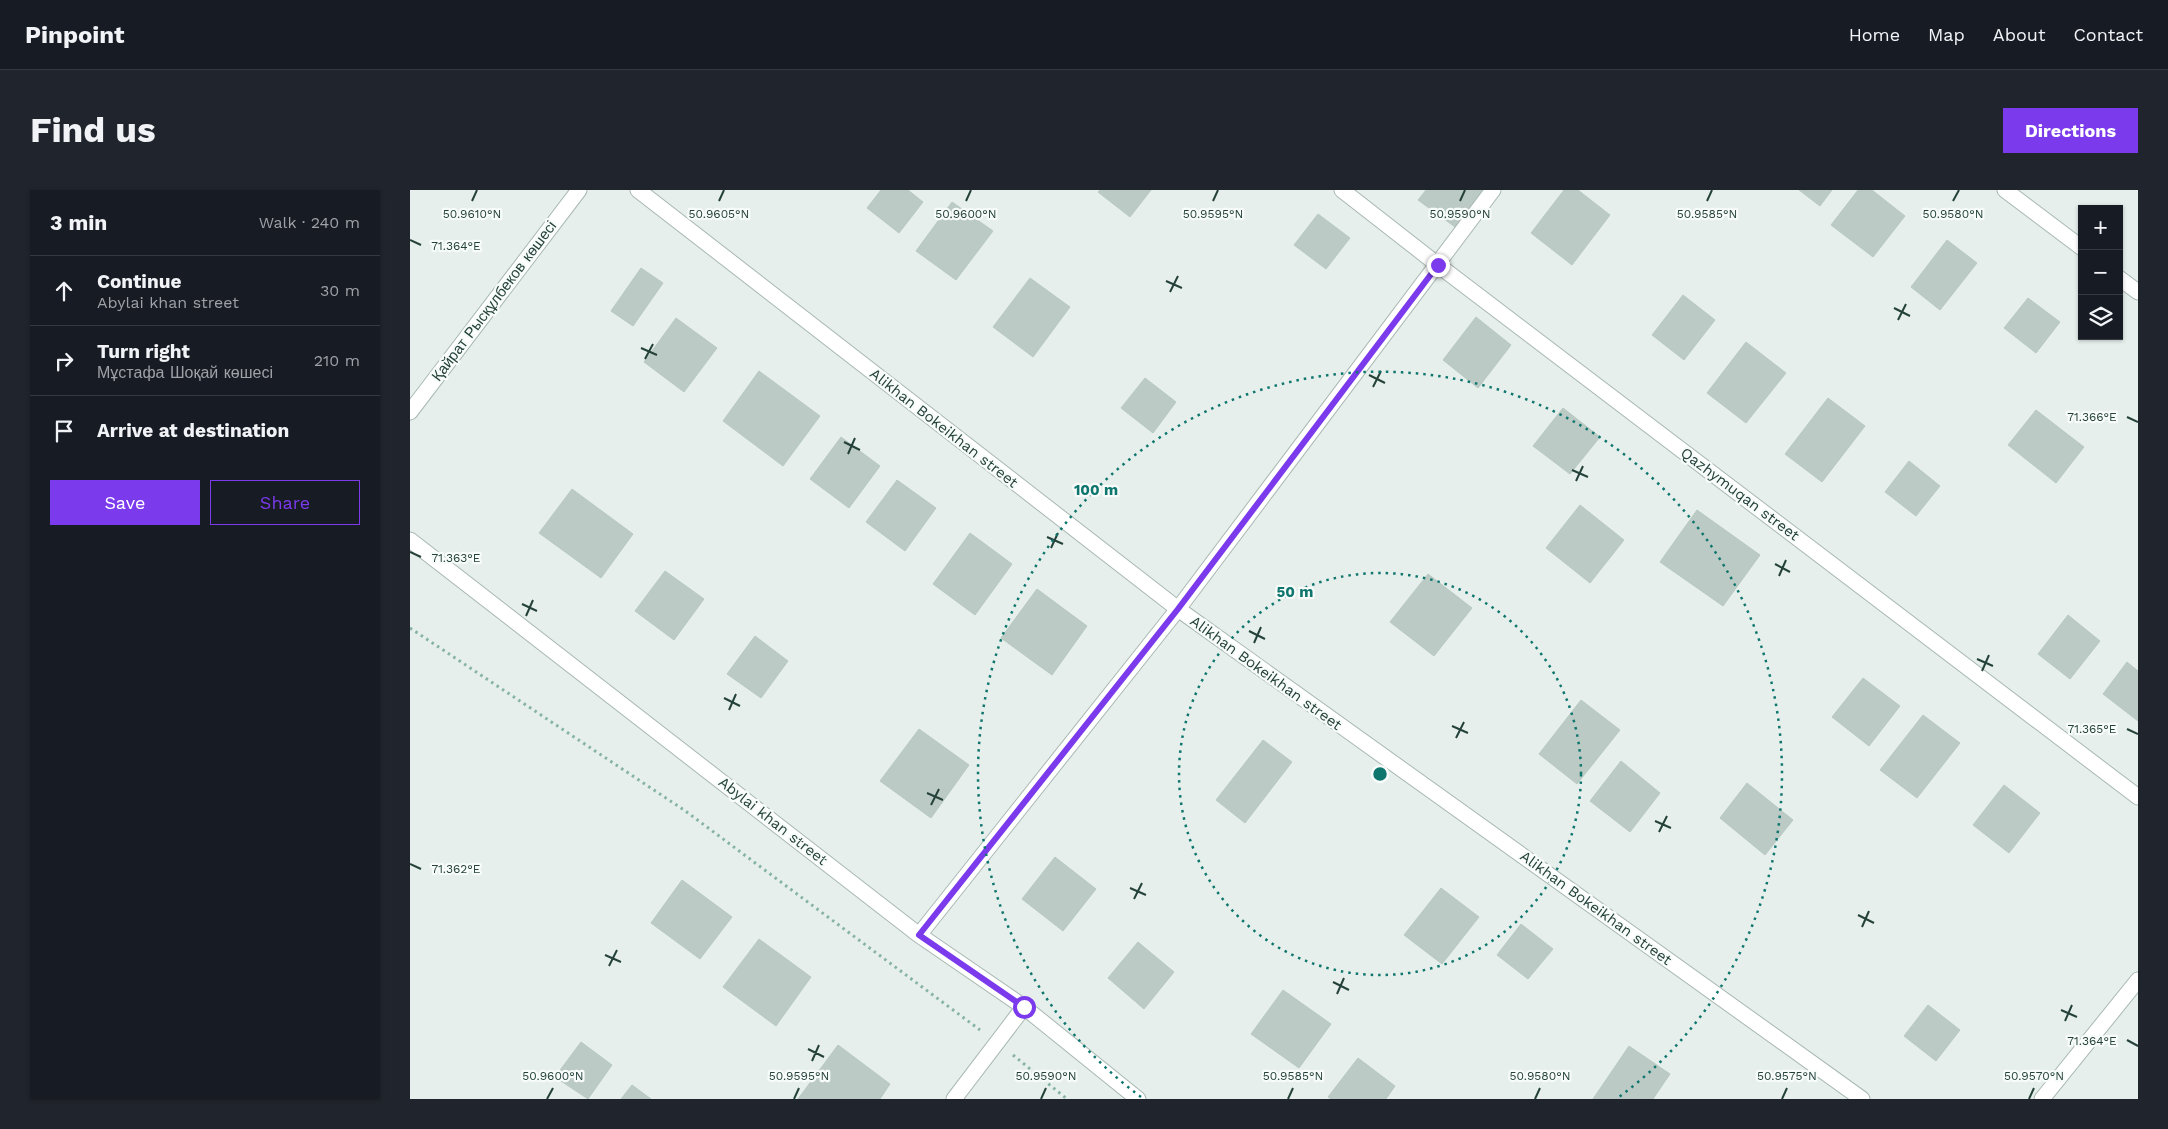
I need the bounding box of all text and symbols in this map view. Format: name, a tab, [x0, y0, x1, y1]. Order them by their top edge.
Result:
text: Pinpoint	[25, 21, 125, 49]
text: Home	[1849, 24, 1900, 45]
text: Map	[1928, 24, 1965, 45]
text: About	[1993, 24, 2045, 45]
text: Contact	[2073, 24, 2143, 45]
button: Directions	[2003, 108, 2138, 153]
text: Find us	[30, 109, 156, 151]
map controls	[2078, 205, 2123, 340]
button: +	[2078, 205, 2123, 250]
text: 50.9610°N	[443, 207, 501, 221]
text: 50.9605°N	[689, 207, 749, 221]
text: 50.9600°N	[935, 207, 997, 221]
text: 50.9595°N	[1183, 207, 1243, 221]
text: 50.9590°N	[1430, 207, 1490, 221]
text: 50.9585°N	[1677, 207, 1737, 221]
text: 50.9580°N	[1923, 207, 1983, 221]
text: 3 min	[50, 210, 107, 235]
text: Walk · 240 m	[259, 213, 360, 232]
street label: Қайрат Рысқұлбеков көшесі	[428, 217, 560, 385]
text: 71.364°E	[431, 239, 481, 253]
button: −	[2078, 250, 2123, 295]
route end	[1427, 254, 1450, 277]
text: Continue	[97, 270, 181, 293]
icon: ahead	[50, 277, 78, 305]
text: 30 m	[320, 281, 360, 300]
text: Abylai khan street	[97, 293, 239, 312]
button: layers	[2078, 295, 2123, 340]
text: Turn right	[97, 340, 190, 363]
icon: right	[50, 347, 78, 375]
text: 210 m	[314, 351, 360, 370]
text: Мұстафа Шоқай көшесі	[97, 363, 273, 382]
street label: Alikhan Bokeikhan street	[866, 365, 1022, 492]
text: 71.366°E	[2067, 410, 2117, 424]
icon: arrive	[50, 417, 78, 445]
text: Arrive at destination	[97, 419, 289, 442]
street label: Qazhymuqan street	[1677, 444, 1803, 545]
button: Save	[50, 480, 200, 525]
button: Share	[210, 480, 360, 525]
text: 100 m	[1074, 481, 1118, 499]
text: 71.363°E	[431, 551, 481, 565]
text: 50 m	[1277, 583, 1313, 601]
street label: Alikhan Bokeikhan street	[1187, 612, 1346, 734]
text: 71.365°E	[2067, 722, 2117, 736]
centre of rings	[1371, 765, 1389, 783]
street label: Abylai khan street	[715, 773, 832, 870]
street label: Alikhan Bokeikhan street	[1517, 847, 1676, 969]
text: 71.362°E	[431, 862, 481, 876]
route start	[1013, 996, 1036, 1019]
text: 71.364°E	[2067, 1034, 2117, 1048]
text: 50.9600°N	[522, 1069, 584, 1083]
text: 50.9595°N	[769, 1069, 829, 1083]
text: 50.9590°N	[1016, 1069, 1076, 1083]
text: 50.9585°N	[1263, 1069, 1323, 1083]
text: 50.9580°N	[1510, 1069, 1570, 1083]
text: 50.9575°N	[1757, 1069, 1817, 1083]
text: 50.9570°N	[2004, 1069, 2064, 1083]

